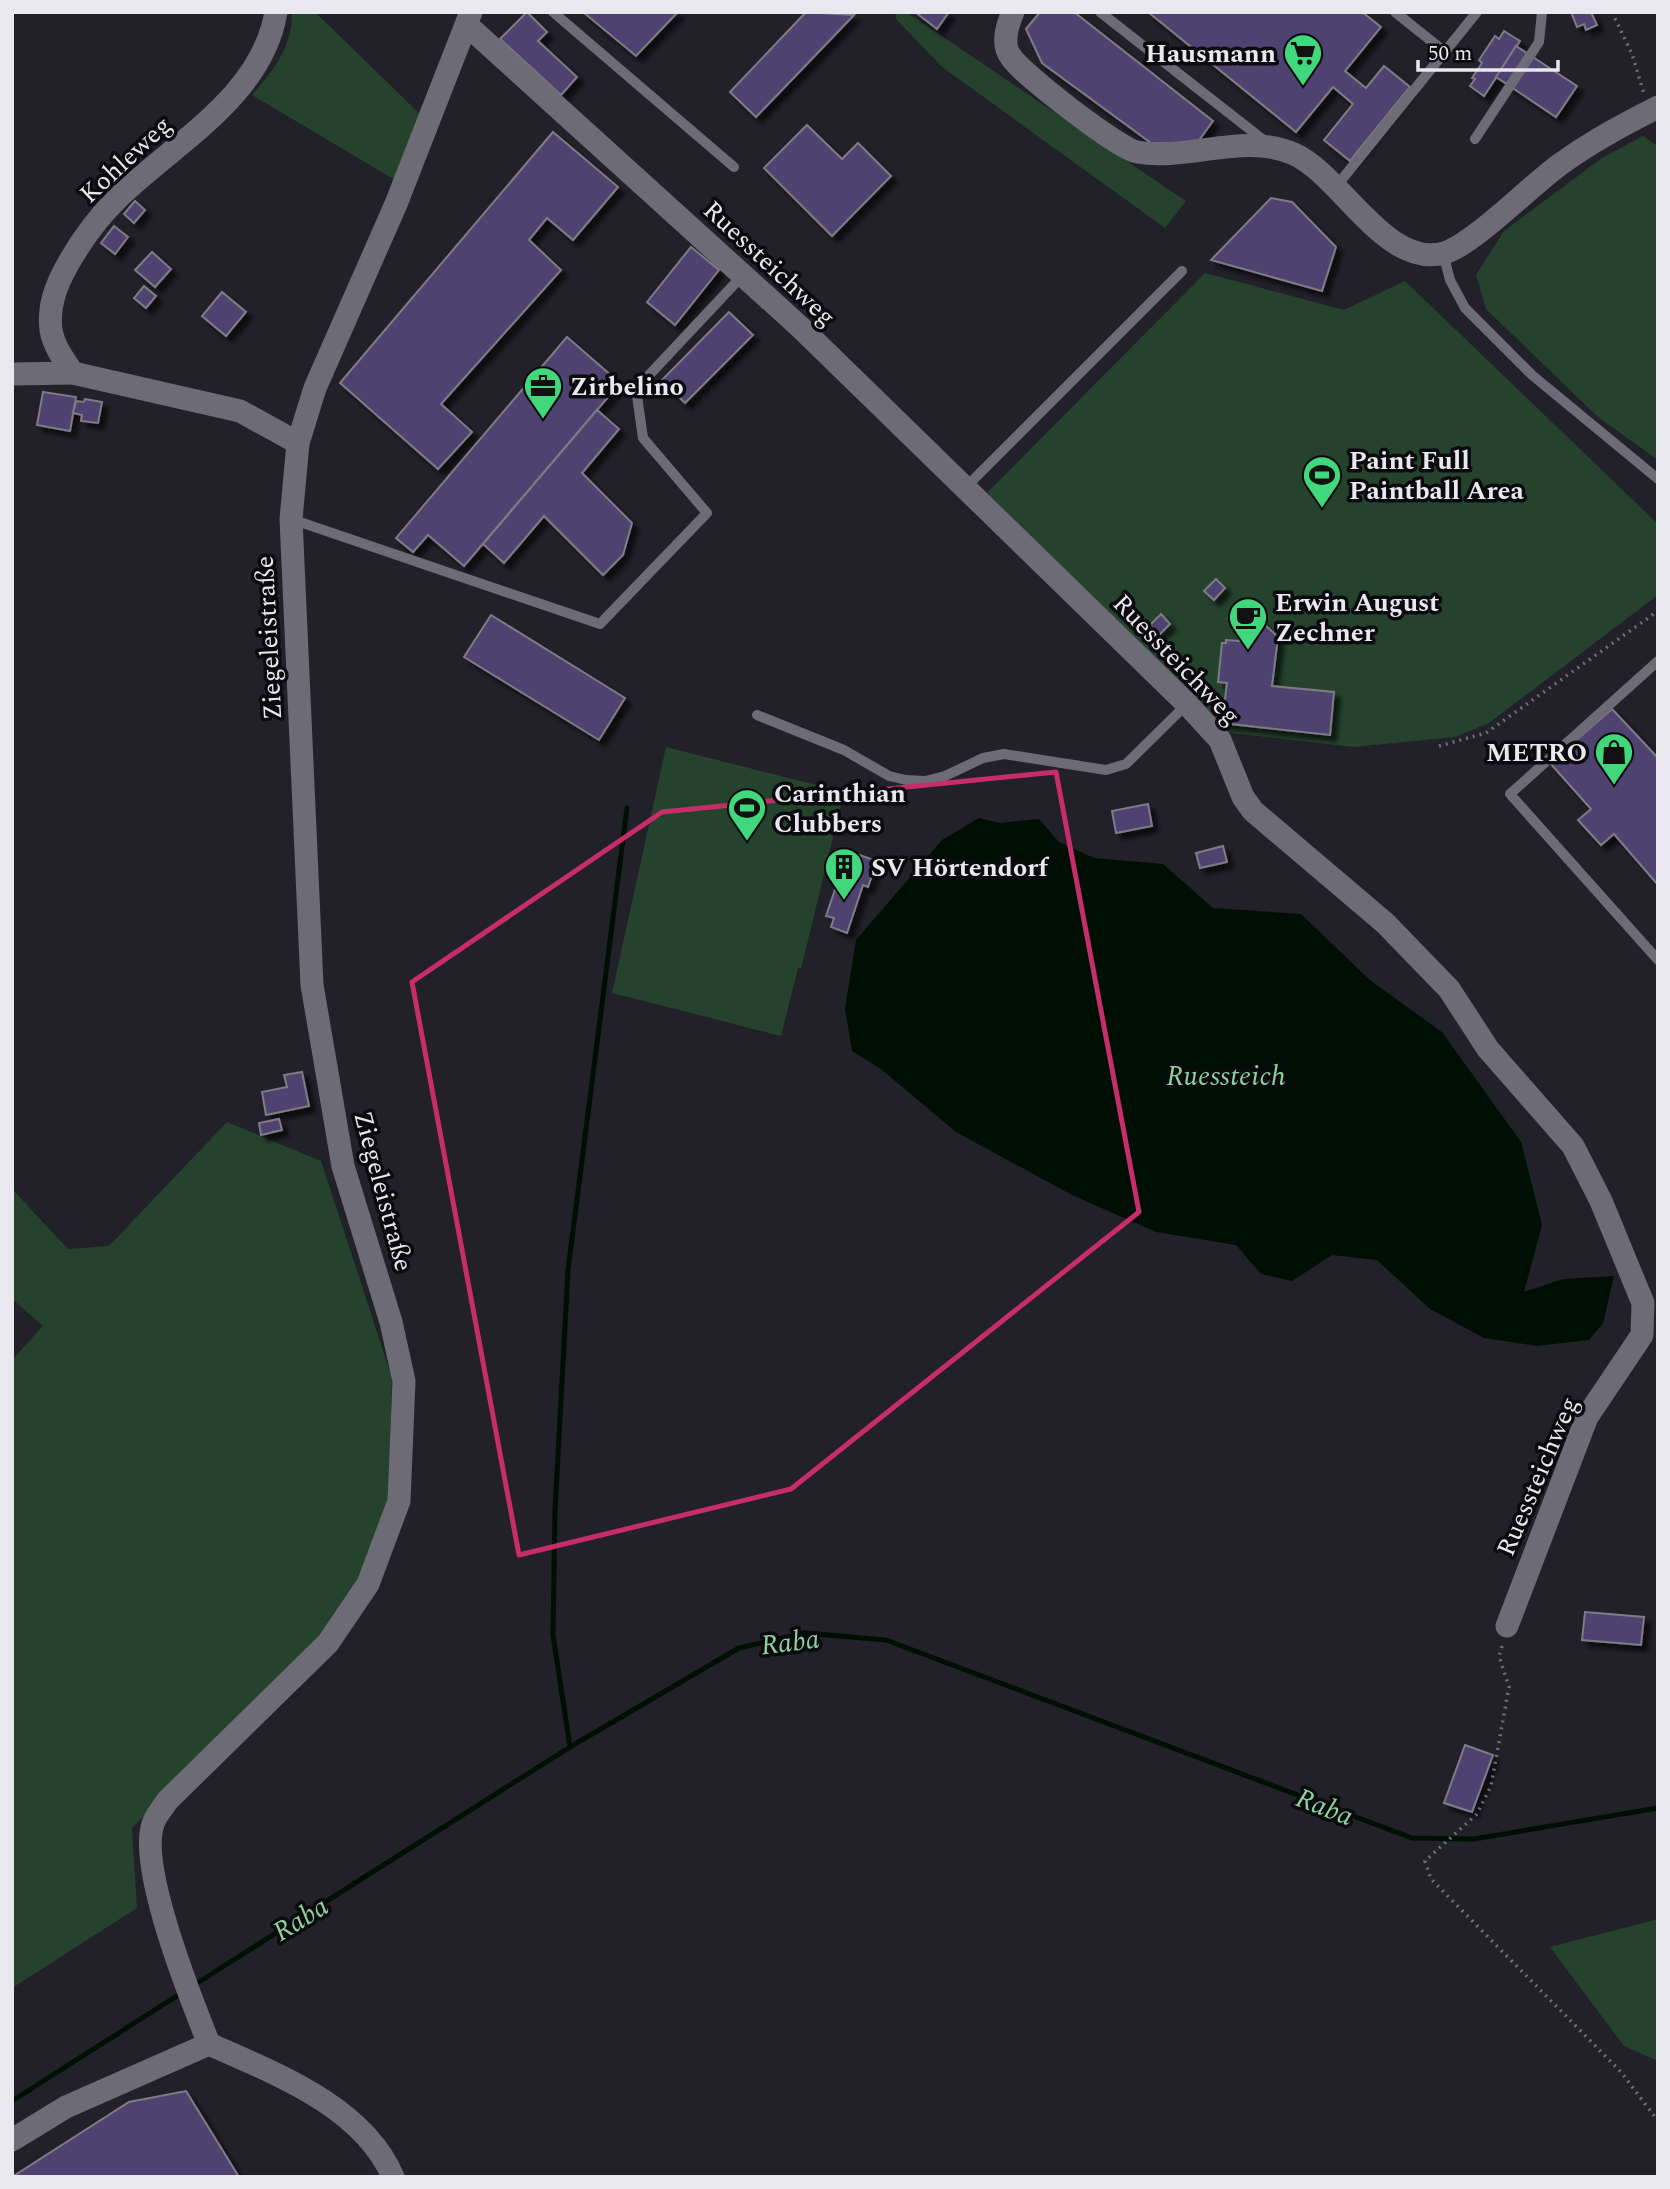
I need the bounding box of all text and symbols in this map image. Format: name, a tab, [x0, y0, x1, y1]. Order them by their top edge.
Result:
scale bar	[1418, 28, 1558, 72]
supermarket icon: Hausmann	[1282, 32, 1324, 87]
place label: Hausmann	[1145, 34, 1276, 74]
text: 50 m	[1428, 38, 1472, 70]
street label: Kohleweg	[70, 106, 181, 213]
street label: Ruessteichweg	[694, 191, 845, 336]
office icon: Zirbelino	[522, 365, 564, 420]
place label: Zirbelino	[570, 367, 684, 407]
place label: Paint Full Paintball Area	[1349, 441, 1525, 511]
sports icon: Paint Full Paintball Area	[1301, 454, 1343, 509]
street label: Ziegeleistraße	[245, 555, 293, 721]
place label: Erwin August Zechner	[1275, 583, 1439, 653]
street label: Ruessteichweg	[1103, 585, 1250, 735]
cafe icon: Erwin August Zechner	[1227, 596, 1269, 651]
shop icon: METRO	[1593, 731, 1635, 786]
place label: METRO	[1486, 733, 1587, 773]
place label: Carinthian Clubbers	[774, 774, 906, 844]
sports icon: Carinthian Clubbers	[726, 787, 768, 842]
building icon: SV Hörtendorf	[823, 846, 865, 901]
place label: SV Hörtendorf	[871, 848, 1049, 888]
water label: Ruessteich	[1166, 1055, 1286, 1098]
street label: Ziegeleistraße	[342, 1107, 424, 1276]
street label: Ruessteichweg	[1486, 1390, 1590, 1562]
water label: Raba	[758, 1618, 822, 1667]
water label: Raba	[1289, 1777, 1360, 1838]
water label: Raba	[264, 1885, 337, 1953]

